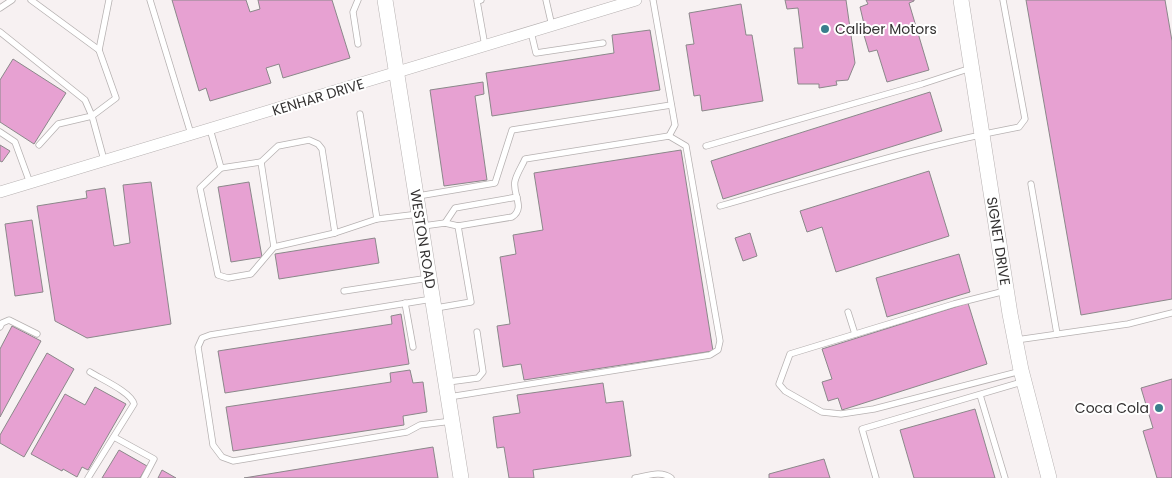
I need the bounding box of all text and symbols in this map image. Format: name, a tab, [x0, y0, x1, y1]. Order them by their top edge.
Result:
place label: Caliber Motors	[835, 19, 937, 39]
marker: Caliber Motors	[819, 23, 831, 35]
street label: KENHAR DRIVE	[270, 74, 366, 120]
street label: WESTON ROAD	[405, 188, 441, 290]
street label: SIGNET DRIVE	[982, 195, 1015, 287]
place label: Coca Cola	[1075, 398, 1149, 418]
marker: Coca Cola	[1153, 402, 1165, 414]

